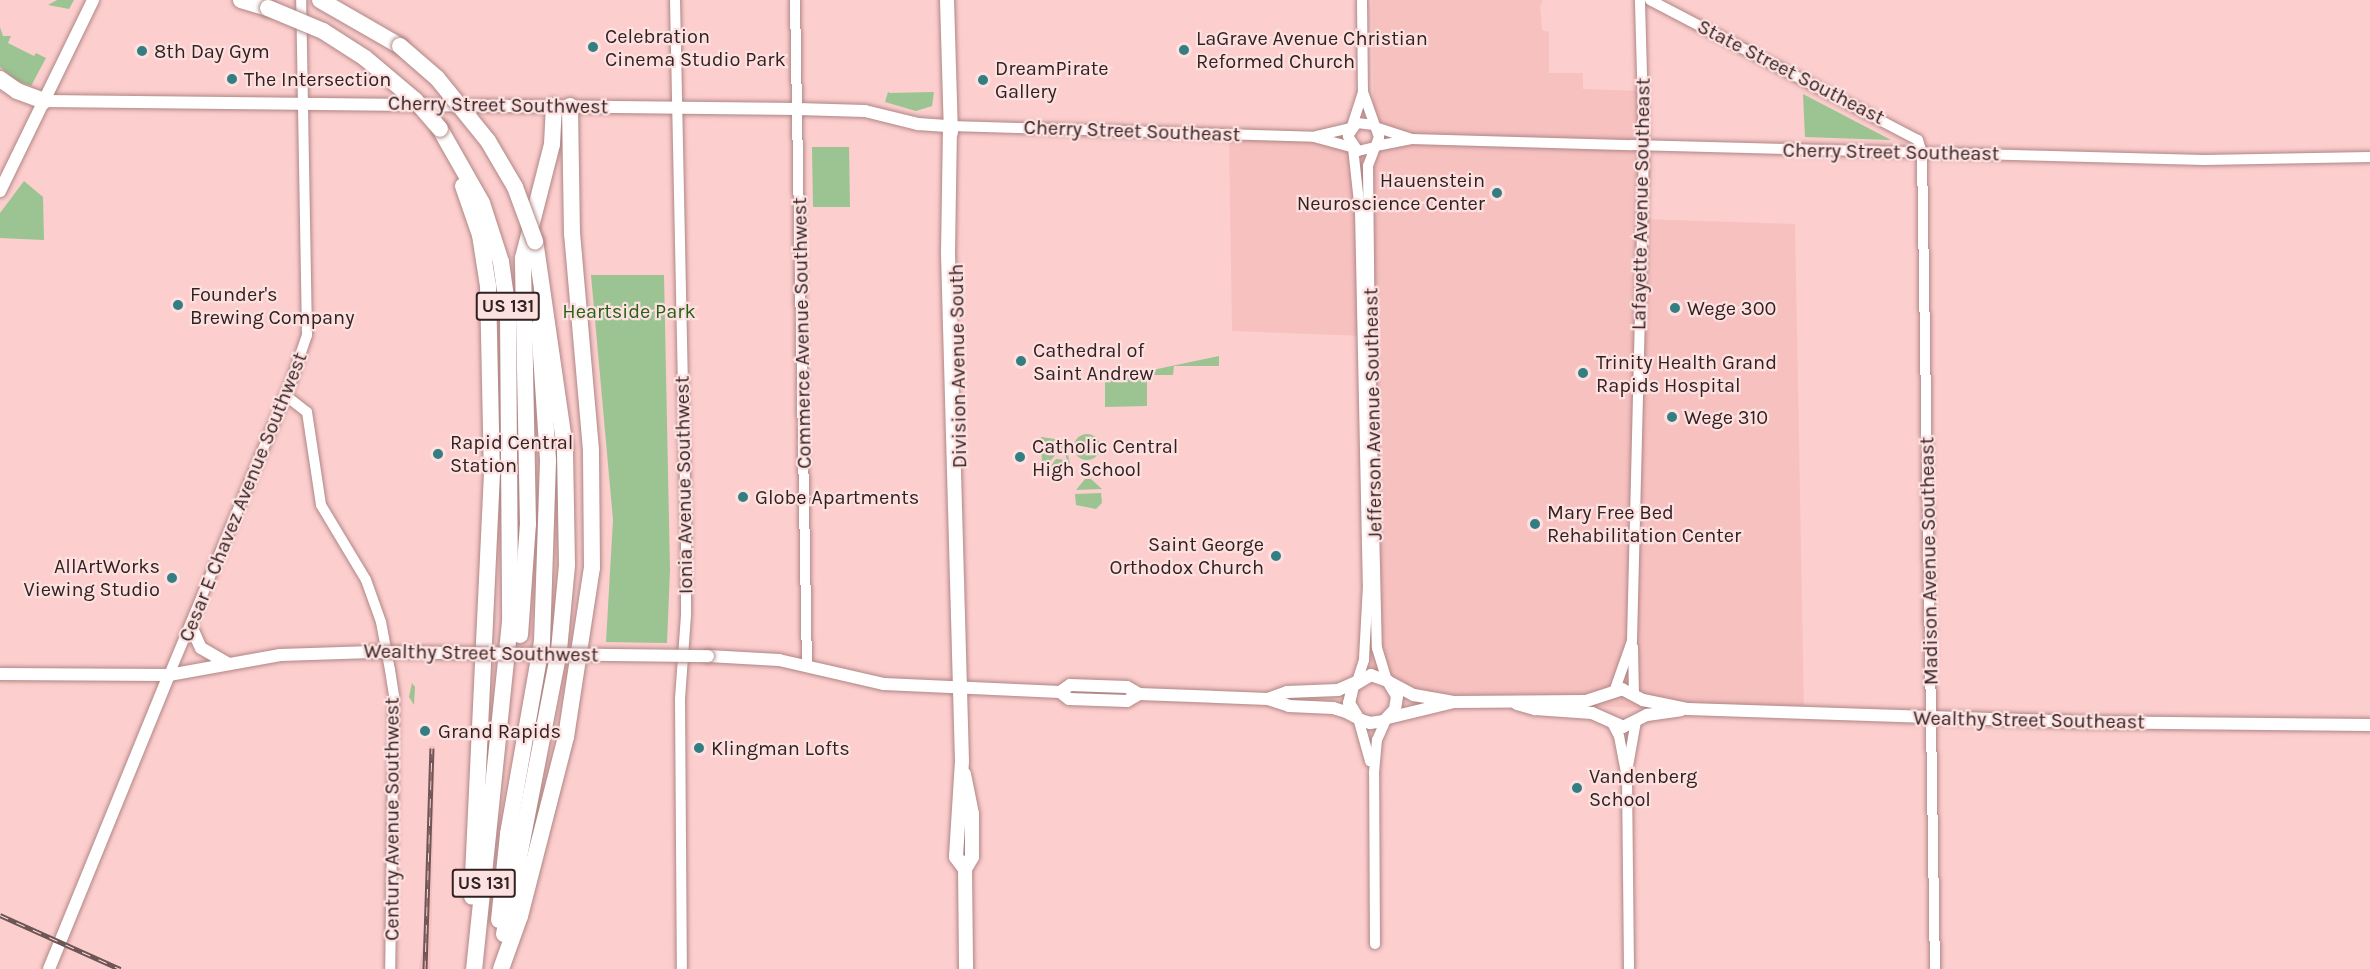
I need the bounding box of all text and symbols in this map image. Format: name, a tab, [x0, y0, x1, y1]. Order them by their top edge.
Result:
street label: State Street Southeast	[1693, 14, 1889, 130]
place label: Celebration Cinema Studio Park	[605, 24, 786, 71]
place label: LaGrave Avenue Christian Reformed Church	[1196, 27, 1428, 74]
place label: 8th Day Gym	[154, 39, 270, 63]
marker: Celebration Cinema Studio Park	[586, 40, 600, 54]
marker: LaGrave Avenue Christian Reformed Church	[1177, 43, 1191, 57]
marker: 8th Day Gym	[135, 44, 149, 58]
place label: DreamPirate Gallery	[995, 56, 1108, 103]
place label: The Intersection	[244, 67, 391, 91]
marker: The Intersection	[225, 72, 239, 86]
marker: DreamPirate Gallery	[976, 73, 990, 87]
street label: Lafayette Avenue Southeast	[1627, 78, 1655, 330]
street label: Cherry Street Southwest	[388, 91, 608, 119]
street label: Cherry Street Southeast	[1023, 115, 1241, 147]
street label: Cherry Street Southeast	[1782, 138, 2000, 166]
place label: Hauenstein Neuroscience Center	[1297, 169, 1485, 216]
marker: Hauenstein Neuroscience Center	[1490, 186, 1504, 200]
street label: Commerce Avenue Southwest	[788, 197, 816, 469]
street label: Division Avenue South	[944, 263, 972, 469]
place label: Founder's Brewing Company	[190, 282, 354, 329]
street label: Jefferson Avenue Southeast	[1359, 288, 1387, 540]
road number: US 131	[475, 291, 541, 321]
place label: Wege 300	[1687, 296, 1776, 320]
marker: Founder's Brewing Company	[171, 298, 185, 312]
park label: Heartside Park	[562, 299, 696, 323]
marker: Wege 300	[1668, 301, 1682, 315]
place label: Cathedral of Saint Andrew	[1033, 338, 1154, 385]
street label: Cesar E Chavez Avenue Southwest	[174, 349, 312, 645]
place label: Trinity Health Grand Rapids Hospital	[1596, 350, 1777, 397]
marker: Cathedral of Saint Andrew	[1014, 354, 1028, 368]
marker: Trinity Health Grand Rapids Hospital	[1574, 364, 1592, 382]
street label: Ionia Avenue Southwest	[670, 376, 698, 594]
place label: Wege 310	[1684, 405, 1768, 429]
marker: Wege 310	[1665, 410, 1679, 424]
place label: Rapid Central Station	[450, 430, 573, 477]
place label: Catholic Central High School	[1032, 434, 1178, 481]
street label: Madison Avenue Southeast	[1915, 436, 1943, 686]
marker: Rapid Central Station	[431, 447, 445, 461]
marker: Catholic Central High School	[1013, 450, 1027, 464]
place label: Globe Apartments	[755, 485, 919, 509]
marker: Globe Apartments	[736, 490, 750, 504]
place label: Mary Free Bed Rehabilitation Center	[1547, 500, 1741, 547]
marker: Mary Free Bed Rehabilitation Center	[1528, 517, 1542, 531]
place label: Saint George Orthodox Church	[1110, 532, 1264, 579]
marker: Saint George Orthodox Church	[1269, 549, 1283, 563]
place label: AllArtWorks Viewing Studio	[24, 554, 160, 601]
marker: AllArtWorks Viewing Studio	[165, 571, 179, 585]
street label: Wealthy Street Southwest	[363, 639, 599, 667]
street label: Century Avenue Southwest	[380, 697, 404, 941]
street label: Wealthy Street Southeast	[1913, 706, 2145, 734]
place label: Grand Rapids	[438, 719, 561, 743]
marker: Grand Rapids	[416, 722, 434, 740]
place label: Klingman Lofts	[711, 736, 850, 760]
marker: Klingman Lofts	[692, 741, 706, 755]
place label: Vandenberg School	[1589, 765, 1697, 812]
marker: Vandenberg School	[1570, 781, 1584, 795]
road number: US 131	[451, 868, 517, 898]

